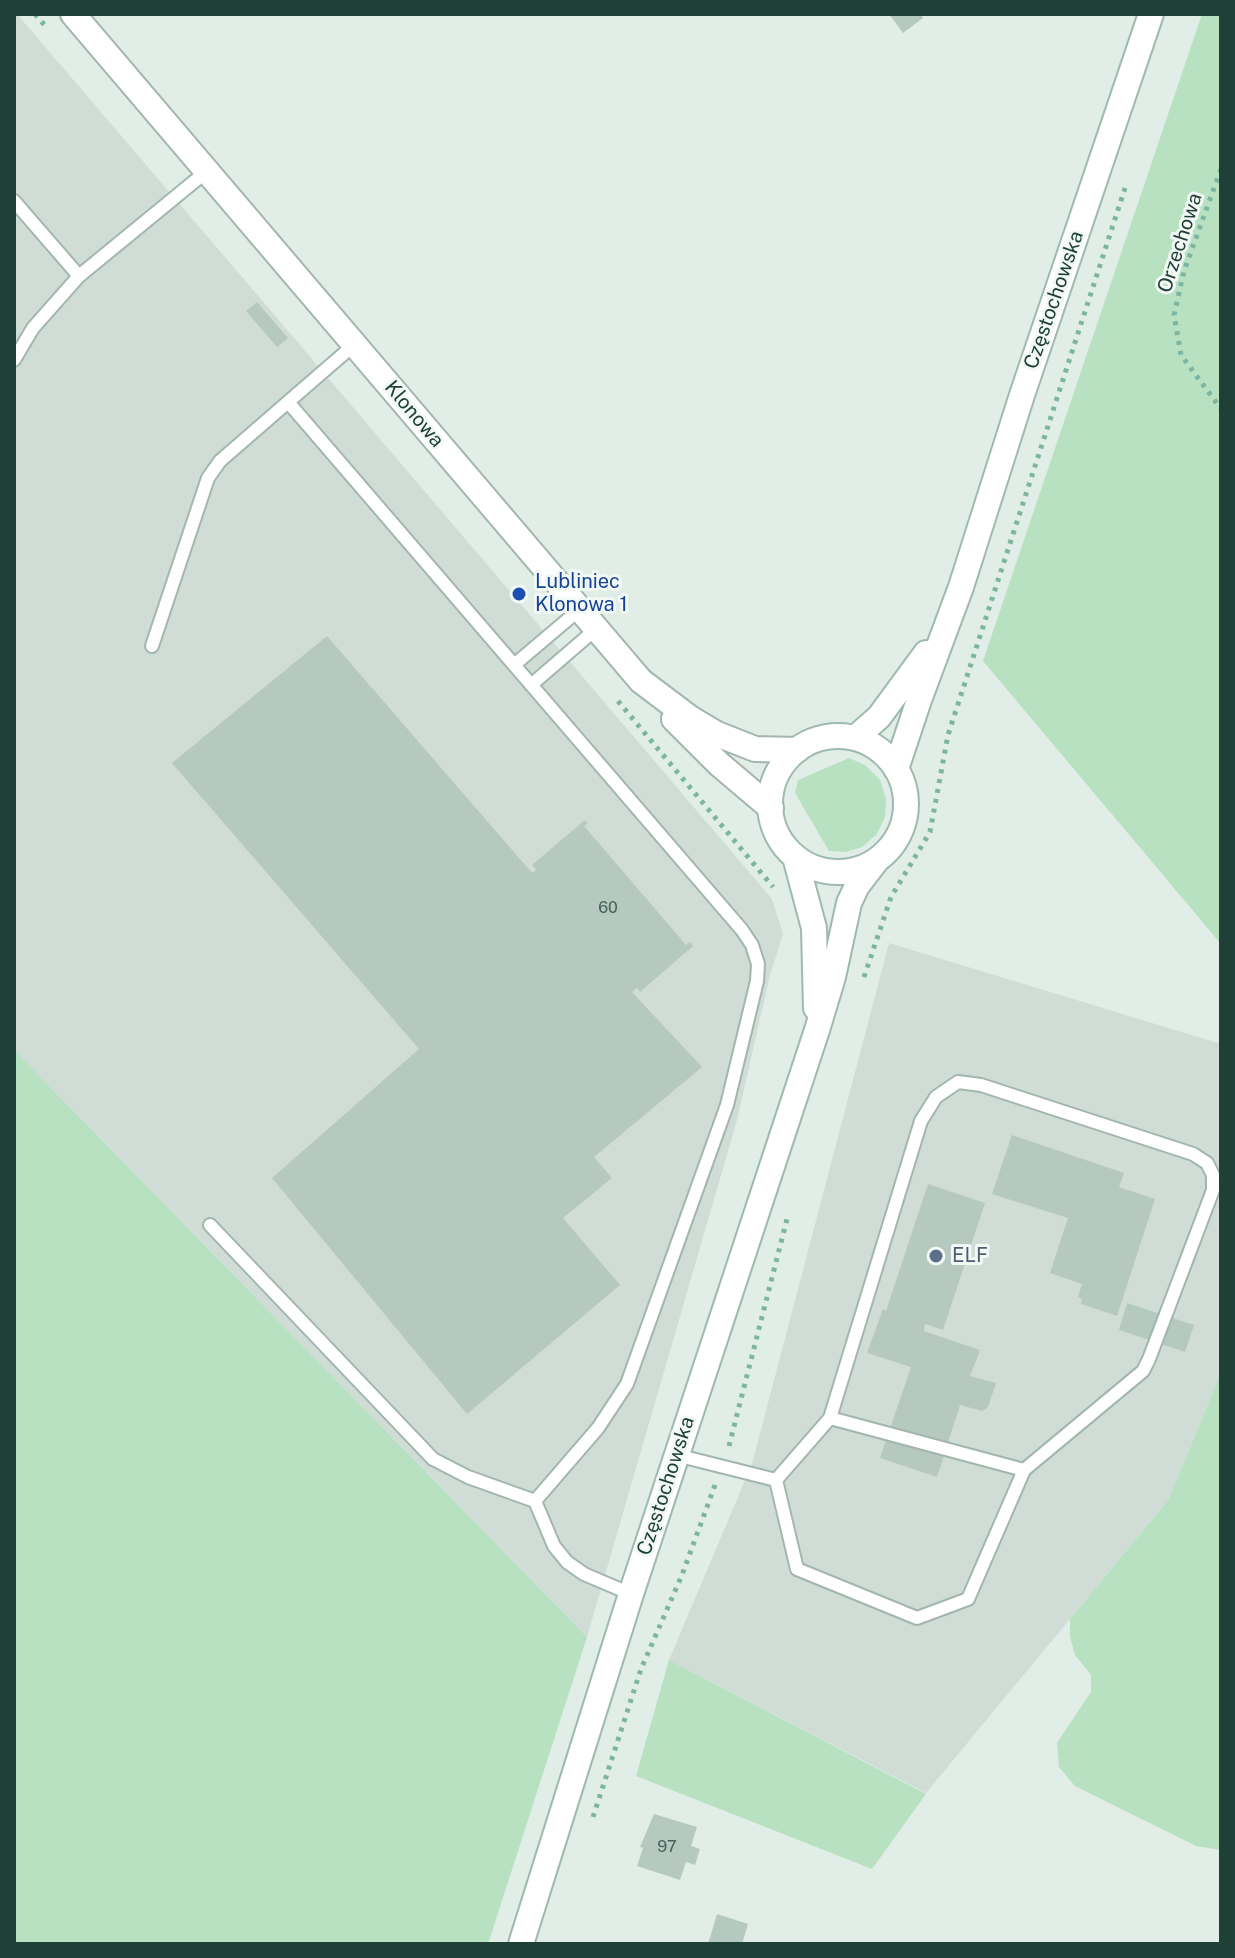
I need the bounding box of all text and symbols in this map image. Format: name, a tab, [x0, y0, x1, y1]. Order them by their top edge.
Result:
street label: Orzechowa	[1153, 190, 1207, 296]
street label: Częstochowska	[1019, 228, 1089, 372]
street label: Klonowa	[379, 376, 449, 452]
place label: Lubliniec Klonowa 1	[535, 570, 628, 617]
marker: Lubliniec Klonowa 1	[510, 585, 528, 603]
house number: 60	[598, 898, 618, 918]
place label: ELF	[952, 1244, 988, 1268]
marker: ELF	[927, 1247, 945, 1265]
street label: Częstochowska	[632, 1414, 700, 1558]
house number: 97	[657, 1837, 677, 1857]

